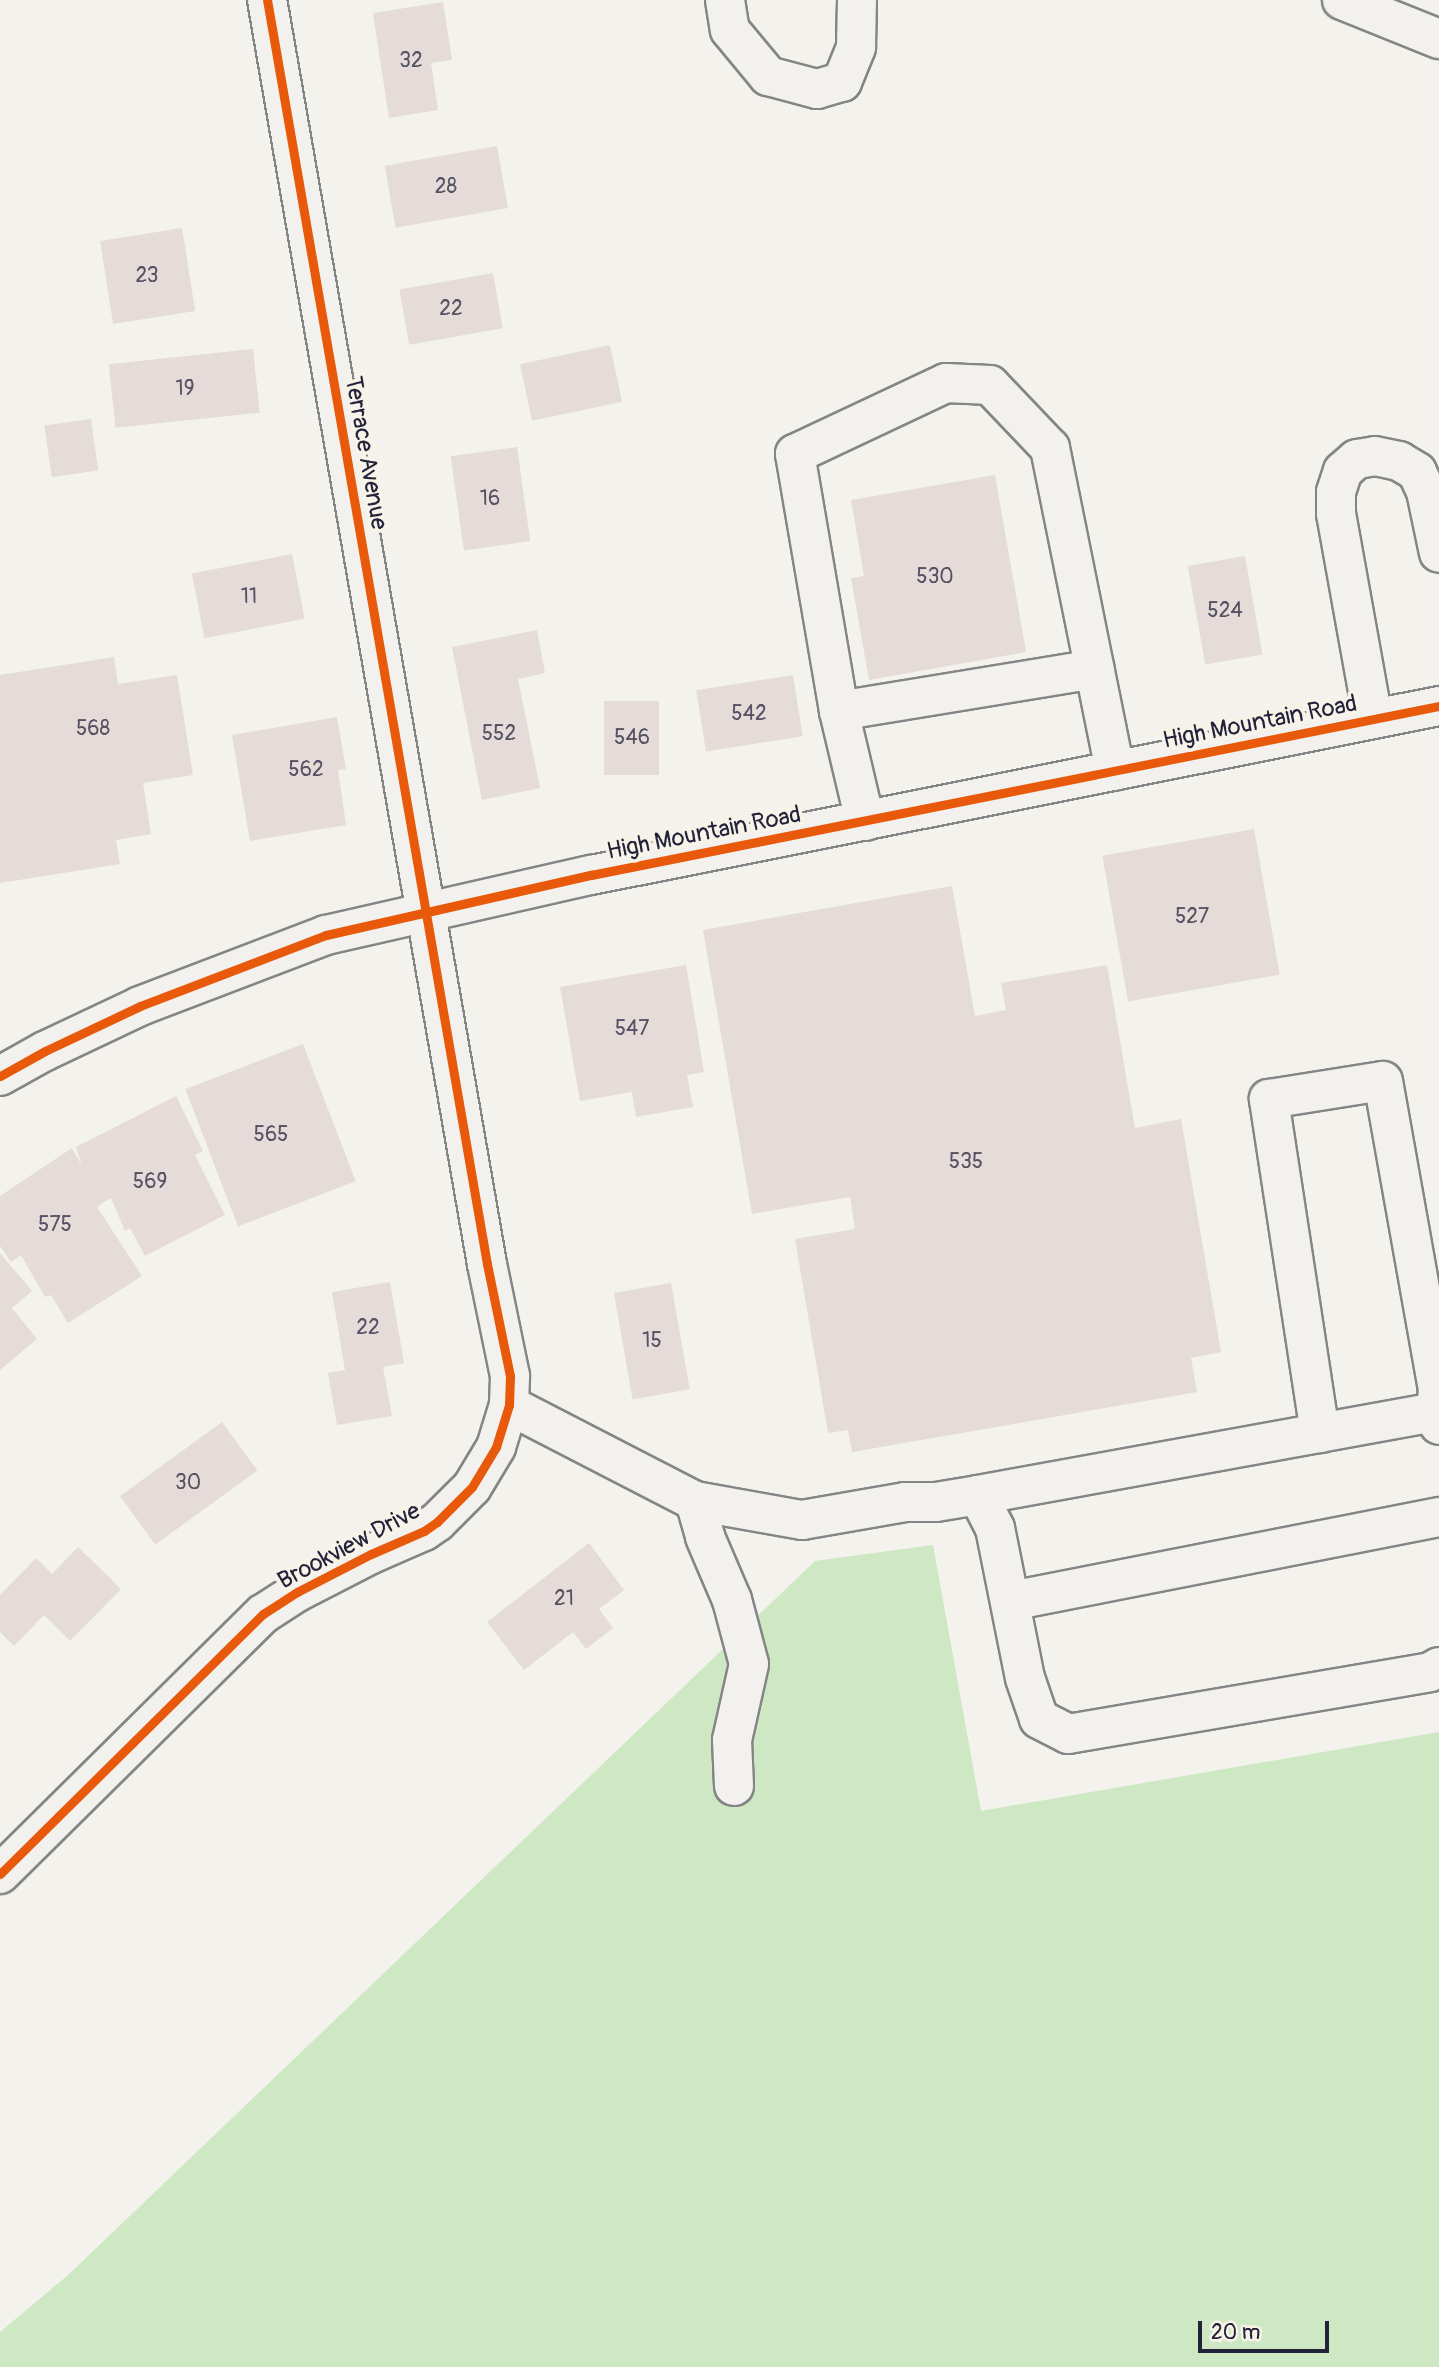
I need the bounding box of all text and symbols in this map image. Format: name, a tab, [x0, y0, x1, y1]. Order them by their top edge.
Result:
house number: 32	[399, 48, 423, 74]
house number: 28	[435, 174, 457, 200]
house number: 23	[136, 263, 158, 289]
house number: 22	[439, 296, 463, 322]
street label: Terrace Avenue	[338, 374, 394, 532]
house number: 19	[175, 376, 195, 402]
house number: 16	[480, 486, 500, 512]
house number: 530	[916, 564, 954, 590]
house number: 11	[241, 584, 257, 610]
house number: 524	[1207, 598, 1243, 624]
street label: High Mountain Road	[1160, 689, 1360, 755]
house number: 542	[731, 701, 767, 727]
house number: 568	[76, 716, 110, 742]
house number: 552	[482, 721, 516, 747]
house number: 546	[614, 725, 650, 751]
house number: 562	[288, 757, 324, 783]
street label: High Mountain Road	[604, 800, 804, 866]
house number: 527	[1175, 904, 1209, 930]
house number: 547	[615, 1016, 649, 1042]
house number: 565	[254, 1122, 288, 1148]
house number: 535	[949, 1149, 983, 1175]
house number: 569	[133, 1169, 167, 1195]
house number: 575	[38, 1212, 72, 1238]
house number: 22	[356, 1315, 380, 1341]
house number: 15	[642, 1328, 662, 1354]
house number: 30	[175, 1470, 201, 1496]
street label: Brookview Drive	[273, 1496, 425, 1596]
house number: 21	[554, 1586, 574, 1612]
scale bar	[1201, 2308, 1332, 2352]
text: 20 m	[1211, 2319, 1260, 2346]

